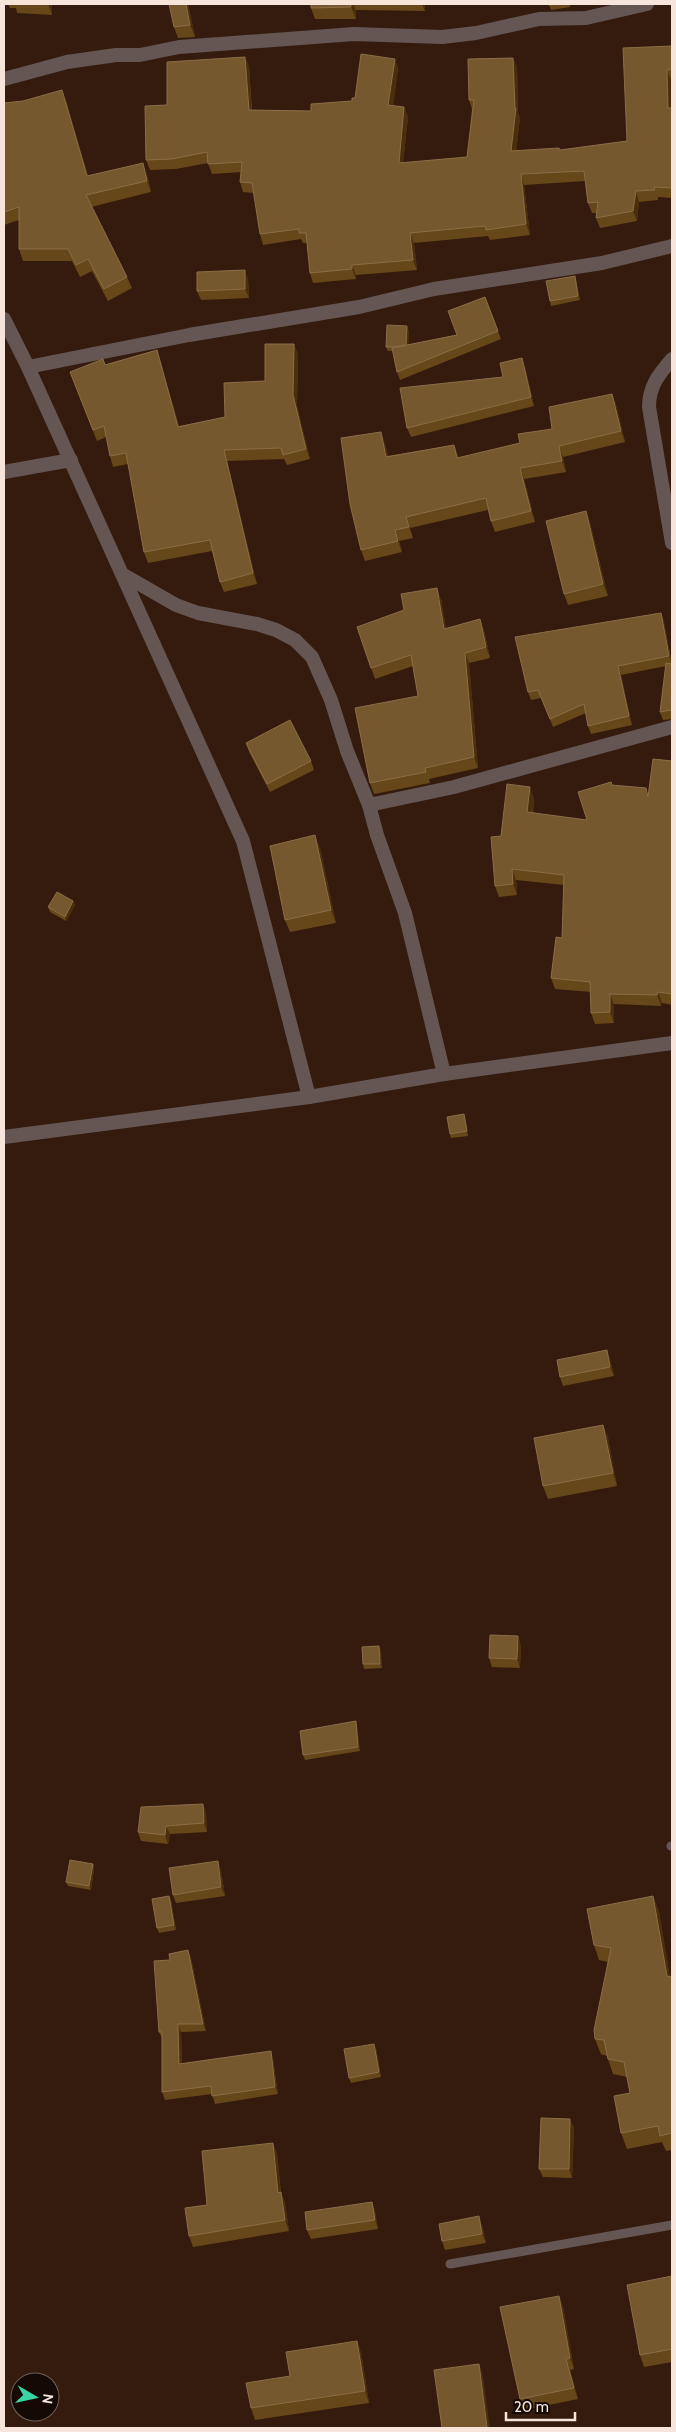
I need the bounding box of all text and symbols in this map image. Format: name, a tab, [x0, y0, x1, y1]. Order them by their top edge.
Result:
north arrow	[10, 2372, 60, 2422]
scale bar	[506, 2390, 575, 2422]
text: N	[38, 2393, 58, 2405]
text: 20 m	[514, 2398, 549, 2416]

